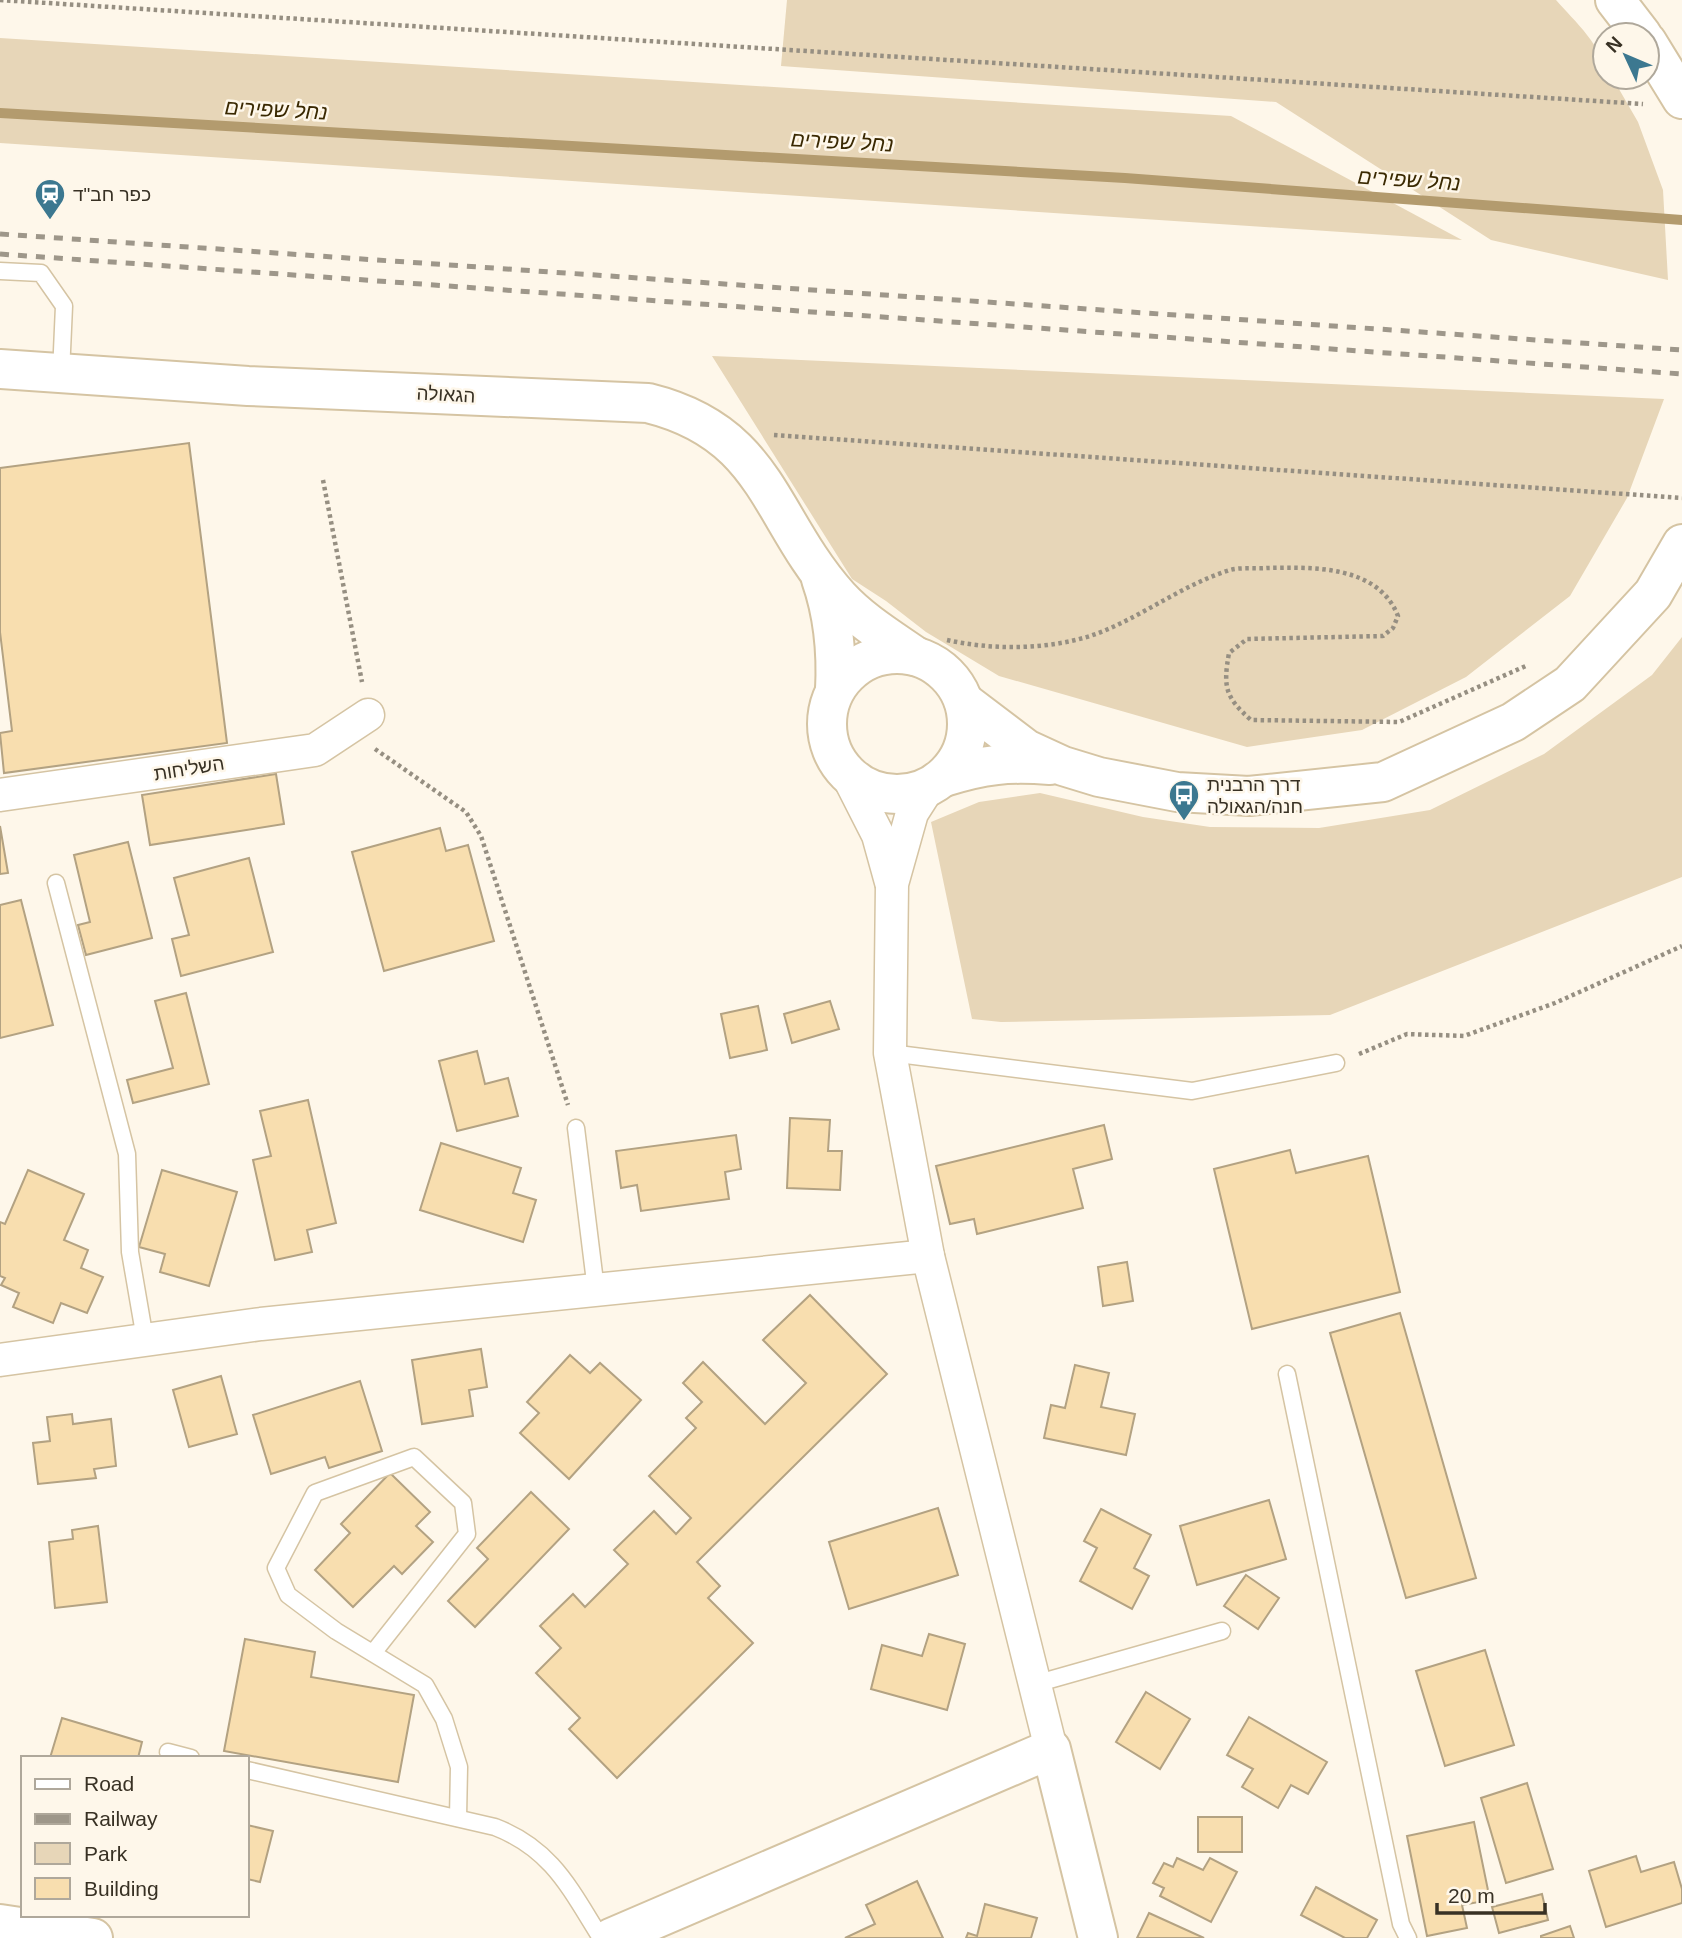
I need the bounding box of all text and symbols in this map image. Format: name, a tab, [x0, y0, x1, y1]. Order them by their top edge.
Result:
north arrow	[1591, 21, 1661, 91]
text: N	[1602, 32, 1626, 57]
water label: נחל שפירים	[224, 95, 328, 124]
water label: נחל שפירים	[790, 127, 894, 156]
water label: נחל שפירים	[1357, 164, 1461, 195]
station icon: כפר חב"ד	[33, 177, 67, 221]
place label: כפר חב"ד	[73, 184, 151, 205]
street label: הגאולה	[416, 382, 476, 407]
street label: השליחות	[152, 753, 226, 784]
place label: דרך הרבנית חנה/הגאולה	[1207, 774, 1303, 817]
bus stop icon: דרך הרבנית חנה/הגאולה	[1167, 778, 1201, 822]
legend	[21, 1756, 248, 1917]
text: Road	[84, 1772, 134, 1795]
text: Railway	[84, 1807, 158, 1830]
text: Park	[84, 1842, 128, 1865]
scale bar	[1437, 1871, 1546, 1915]
text: Building	[84, 1877, 159, 1900]
text: 20 m	[1448, 1884, 1495, 1907]

